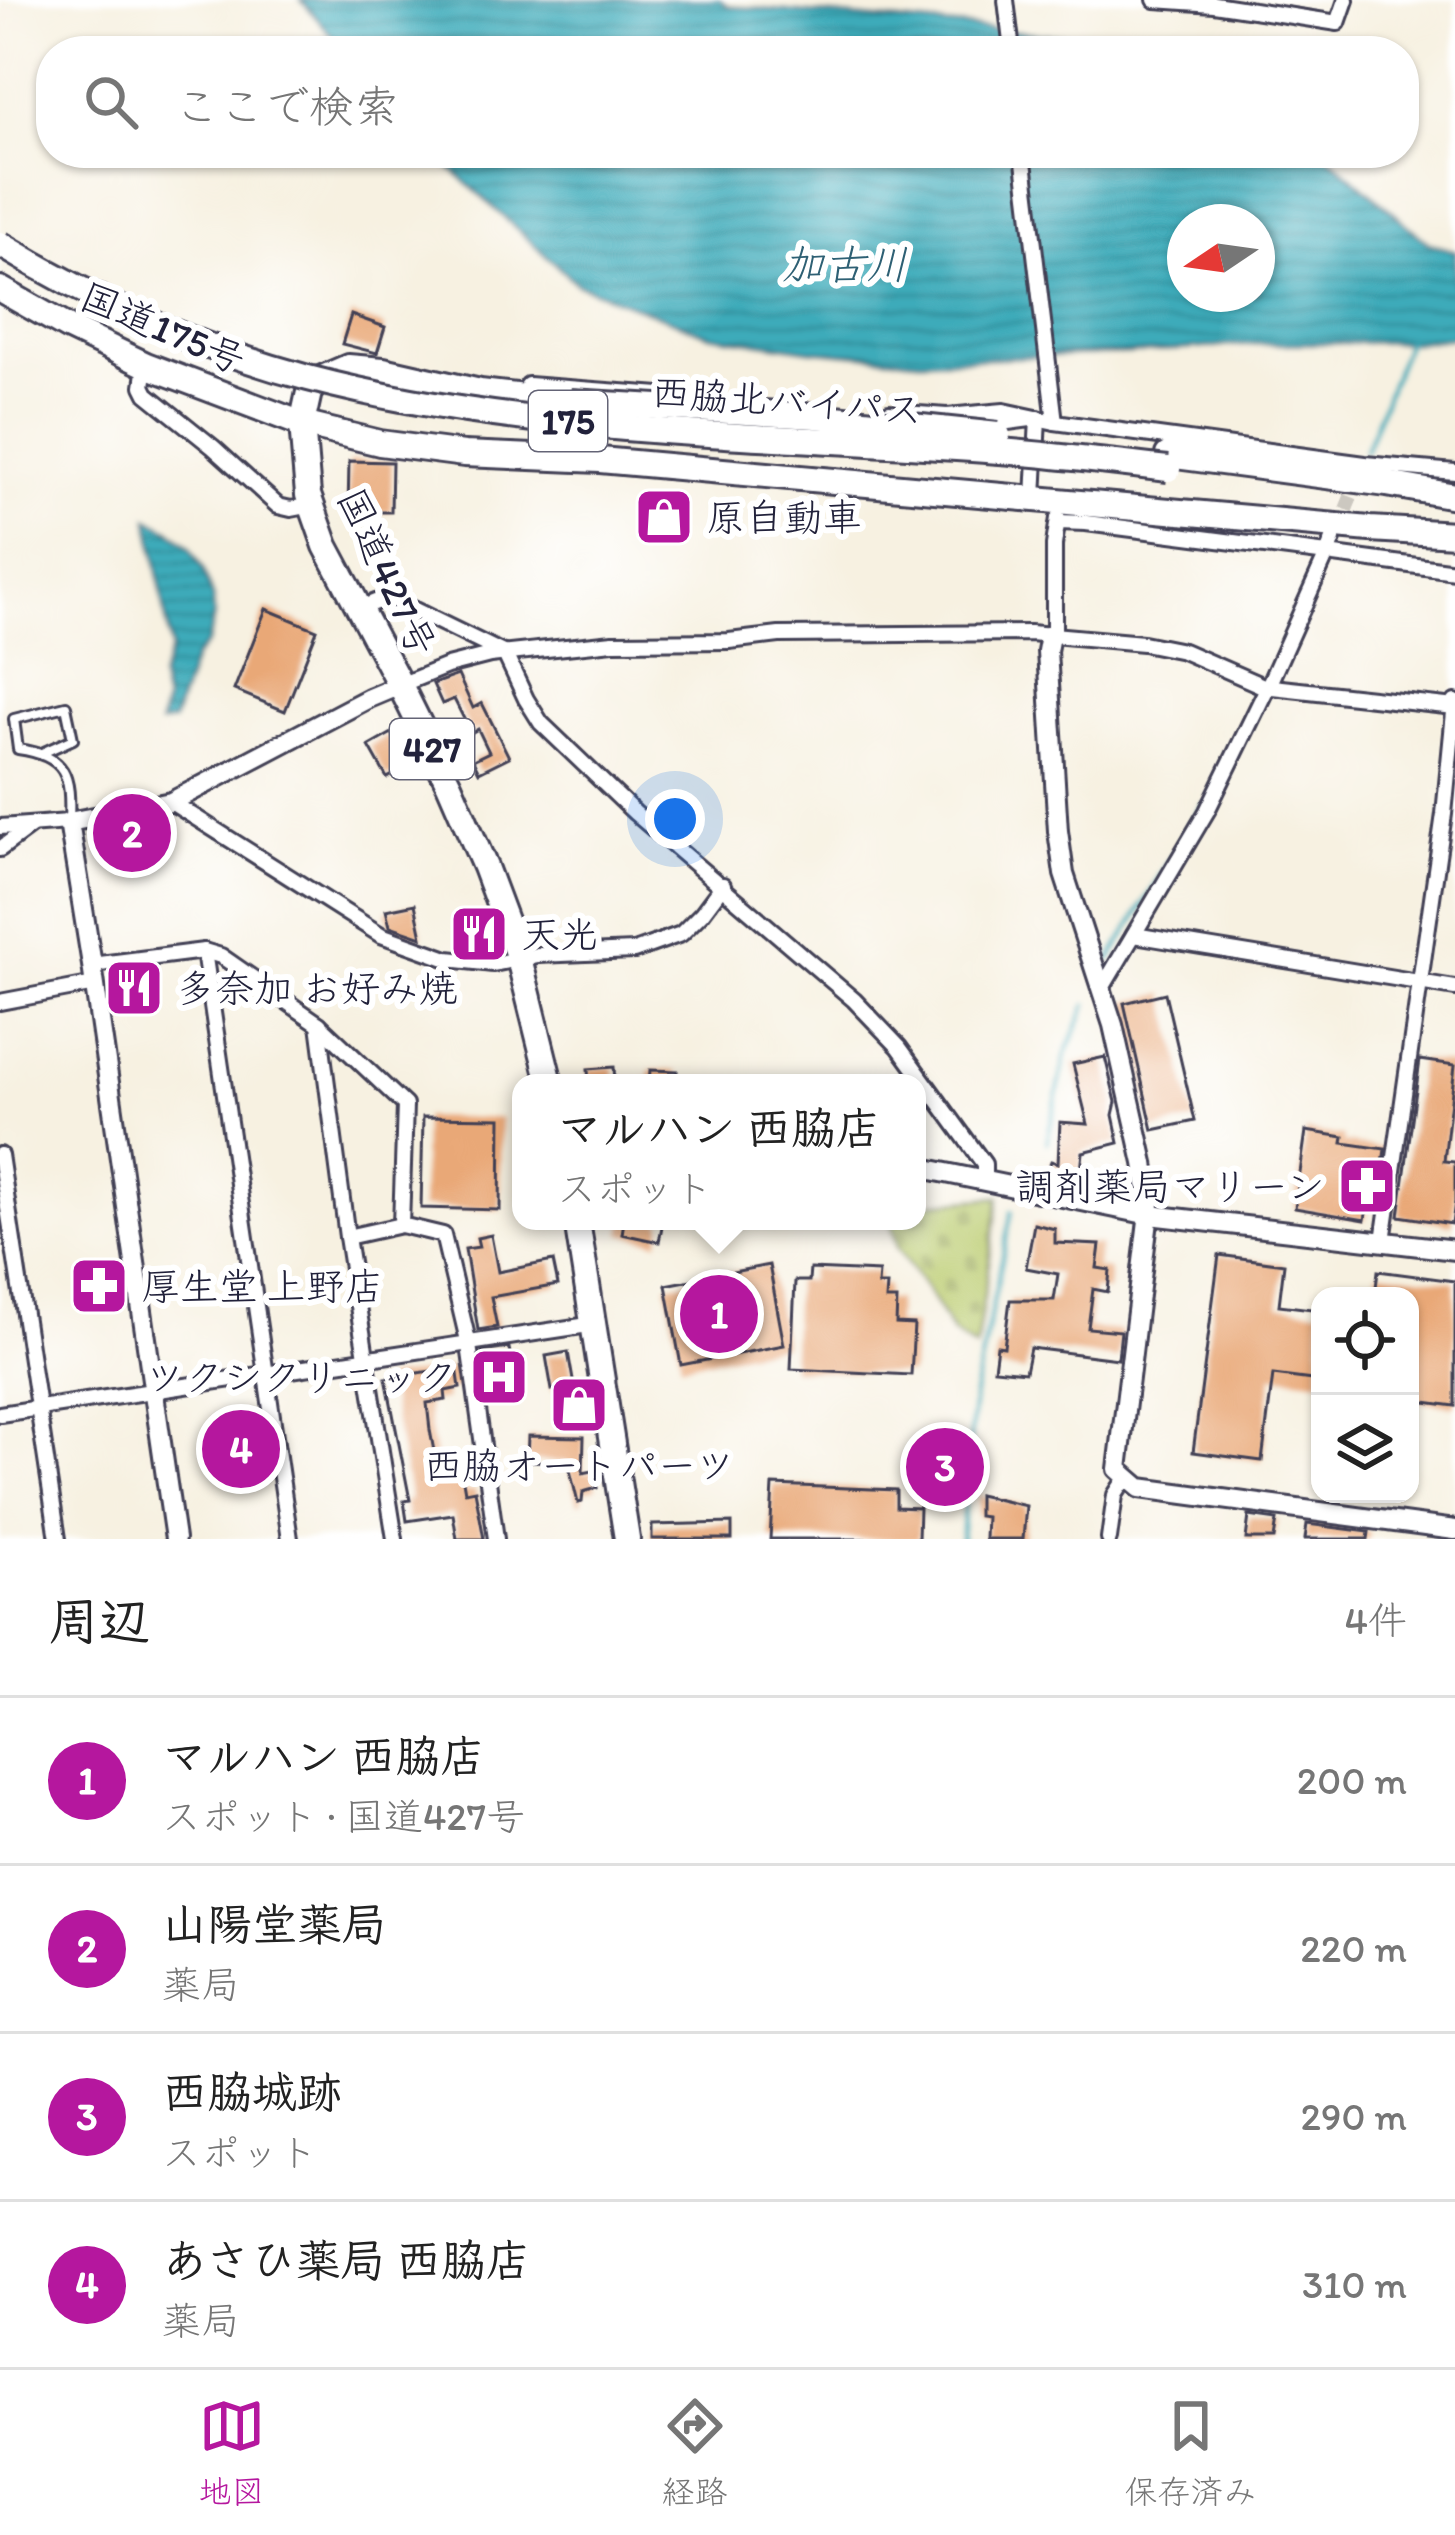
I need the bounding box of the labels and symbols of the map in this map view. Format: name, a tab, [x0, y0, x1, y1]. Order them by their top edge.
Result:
north arrow	[1167, 204, 1275, 312]
water label: 加古川	[782, 239, 908, 290]
street label: 国道175号	[73, 272, 253, 384]
street label: 西脇北バイパス	[650, 368, 924, 434]
road number: 175	[529, 391, 607, 451]
street label: 国道427号	[328, 480, 446, 664]
shop icon: 原自動車	[633, 486, 695, 548]
place label: 原自動車	[706, 494, 862, 541]
road number: 427	[390, 719, 474, 779]
pin: 2	[93, 788, 171, 878]
your location	[645, 789, 705, 849]
restaurant icon: 天光	[448, 903, 510, 965]
place label: 天光	[521, 911, 599, 958]
restaurant icon: 多奈加 お好み焼	[103, 957, 165, 1019]
place label: 多奈加 お好み焼	[176, 965, 458, 1012]
pharmacy icon: 調剤薬局マリーン	[1336, 1155, 1398, 1217]
place label: 調剤薬局マリーン	[1015, 1163, 1325, 1210]
pharmacy icon: 厚生堂 上野店	[68, 1255, 130, 1317]
place label: 厚生堂 上野店	[141, 1263, 384, 1310]
pin: 1	[680, 1269, 758, 1359]
hospital icon: ツクシクリニック	[468, 1346, 530, 1408]
place label: ツクシクリニック	[145, 1354, 457, 1401]
shop icon: 西脇オートパーツ	[548, 1374, 610, 1436]
pin: 4	[202, 1404, 280, 1494]
pin: 3	[906, 1422, 984, 1512]
place label: 西脇オートパーツ	[423, 1442, 735, 1489]

